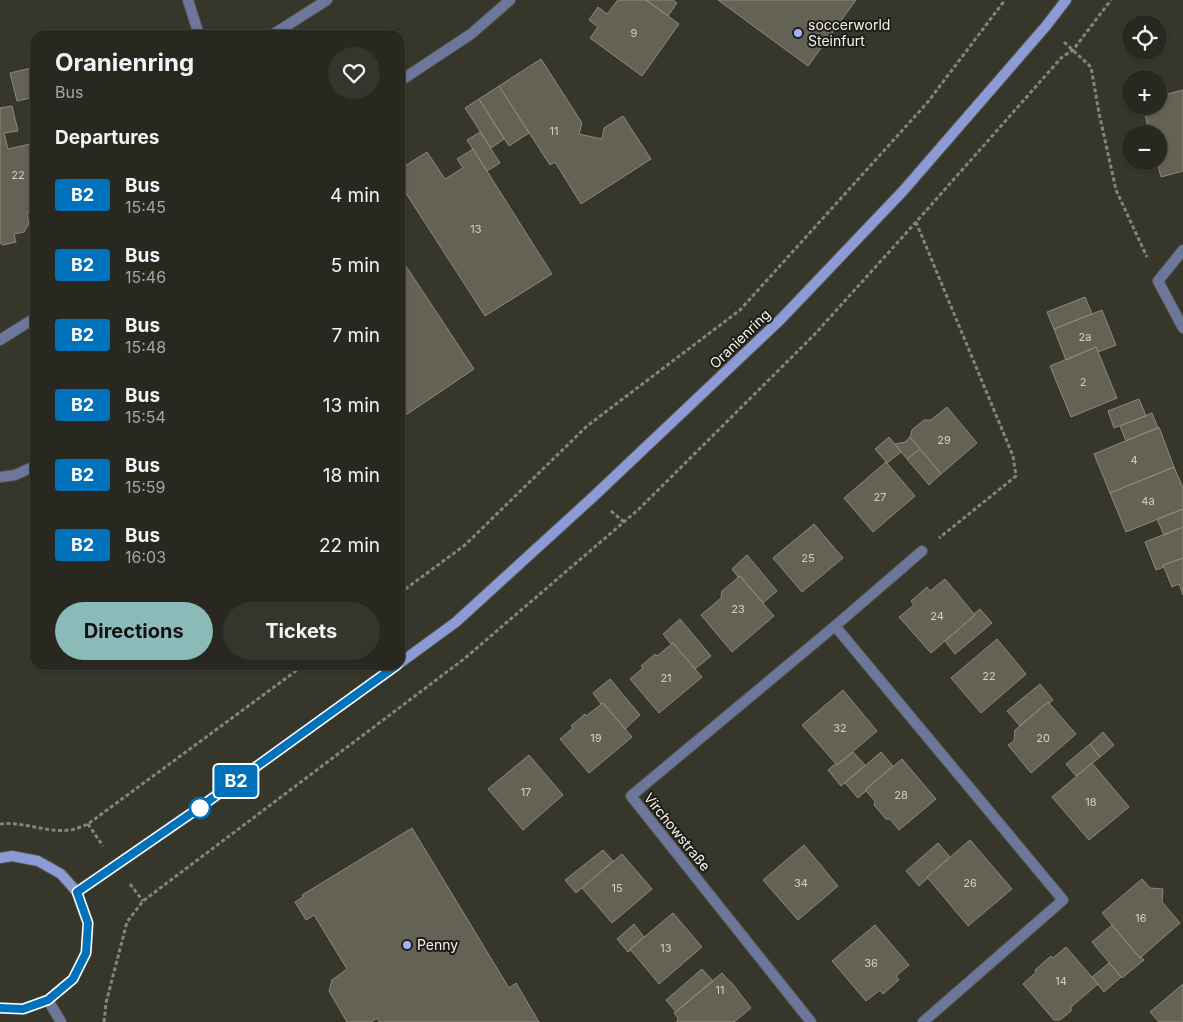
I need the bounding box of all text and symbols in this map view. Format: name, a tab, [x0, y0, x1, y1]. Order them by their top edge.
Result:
map controls	[1122, 15, 1167, 170]
button: locate	[1122, 15, 1167, 60]
place label: soccerworld Steinfurt	[808, 16, 890, 49]
house number: 9	[631, 26, 638, 40]
marker: soccerworld Steinfurt	[792, 27, 804, 39]
button: heart	[328, 47, 380, 99]
text: Oranienring	[55, 48, 194, 77]
button: +	[1122, 70, 1167, 115]
text: Bus	[55, 82, 83, 102]
house number: 11	[550, 124, 558, 138]
button: −	[1122, 125, 1167, 170]
text: Departures	[55, 126, 159, 149]
house number: 22	[11, 168, 25, 182]
text: Bus	[125, 174, 160, 197]
text: B2	[71, 184, 94, 205]
text: 4 min	[330, 184, 380, 207]
text: 15:45	[125, 197, 166, 217]
house number: 13	[470, 222, 482, 236]
text: Bus	[125, 244, 160, 267]
text: B2	[71, 254, 94, 275]
text: 5 min	[331, 254, 380, 277]
text: 15:46	[125, 267, 166, 287]
street label: Oranienring	[706, 306, 773, 372]
text: Bus	[125, 314, 160, 337]
text: B2	[71, 324, 94, 345]
text: 7 min	[331, 324, 380, 347]
house number: 2a	[1079, 330, 1091, 344]
text: 15:48	[125, 337, 166, 357]
house number: 2	[1080, 375, 1086, 389]
text: Bus	[125, 384, 160, 407]
text: B2	[71, 394, 94, 415]
text: 13 min	[323, 394, 380, 417]
text: 15:54	[125, 407, 166, 427]
house number: 29	[937, 433, 951, 447]
house number: 4	[1130, 453, 1138, 467]
text: Bus	[125, 454, 160, 477]
text: B2	[71, 464, 94, 485]
text: 18 min	[323, 464, 380, 487]
text: 15:59	[125, 477, 166, 497]
house number: 27	[874, 490, 886, 504]
house number: 4a	[1141, 494, 1155, 508]
text: Bus	[125, 524, 160, 547]
text: B2	[71, 534, 94, 555]
text: 22 min	[319, 534, 380, 557]
text: 16:03	[125, 547, 166, 567]
house number: 25	[801, 551, 815, 565]
button: Directions	[55, 602, 213, 660]
button: Tickets	[223, 602, 380, 660]
house number: 23	[731, 602, 745, 616]
house number: 24	[930, 609, 944, 623]
house number: 22	[982, 669, 996, 683]
house number: 21	[660, 671, 672, 685]
house number: 32	[833, 721, 847, 735]
house number: 19	[590, 731, 602, 745]
house number: 20	[1036, 731, 1050, 745]
line badge: B2	[214, 765, 258, 797]
text: B2	[224, 770, 248, 791]
house number: 17	[521, 785, 531, 799]
house number: 28	[894, 788, 908, 802]
street label: Virchowstraße	[641, 789, 714, 874]
house number: 18	[1085, 795, 1097, 809]
unlabelled marker	[189, 797, 211, 819]
house number: 34	[794, 876, 808, 890]
house number: 26	[963, 876, 977, 890]
house number: 15	[611, 881, 623, 895]
house number: 16	[1135, 911, 1147, 925]
place label: Penny	[417, 936, 458, 953]
marker: Penny	[401, 939, 413, 951]
house number: 13	[660, 941, 672, 955]
house number: 36	[864, 956, 878, 970]
house number: 14	[1055, 974, 1067, 988]
house number: 11	[716, 983, 724, 997]

